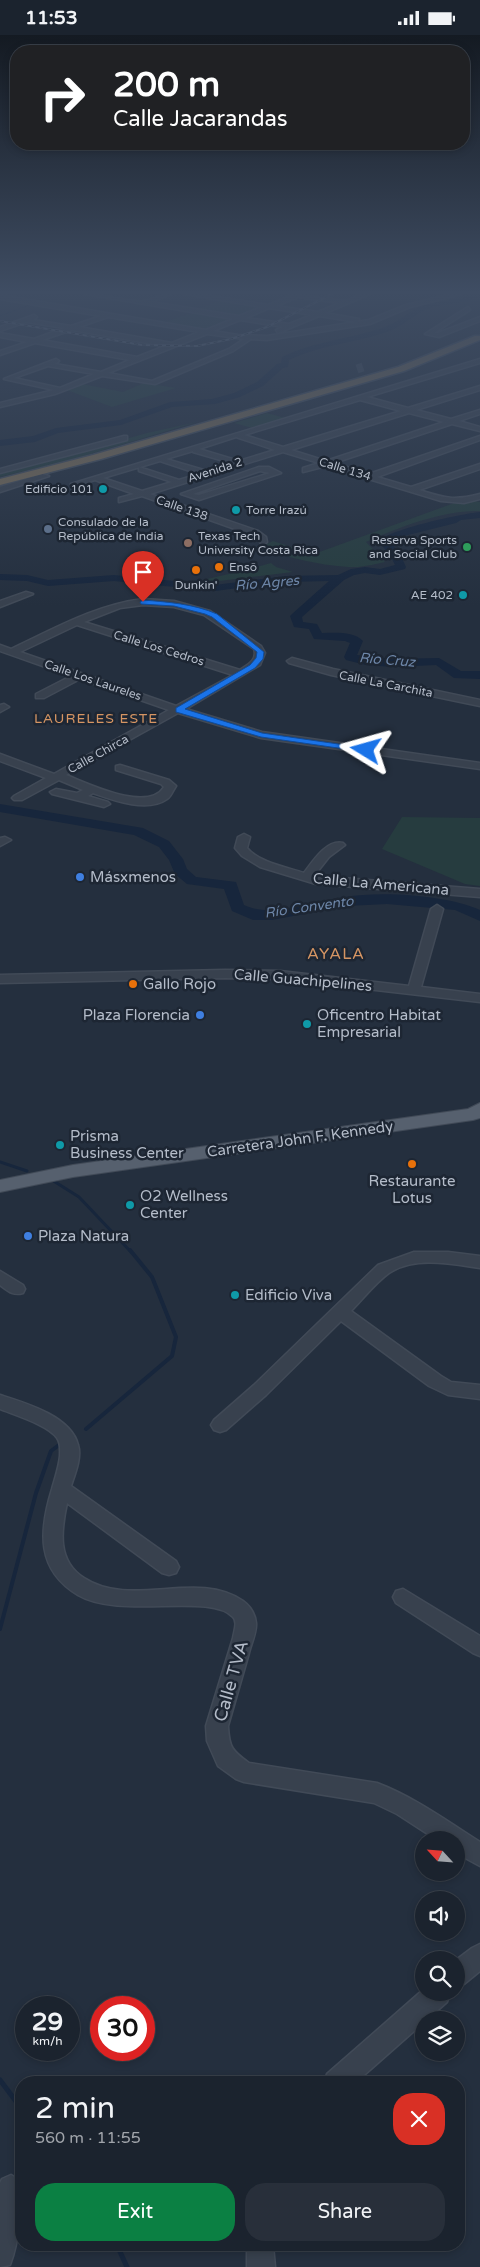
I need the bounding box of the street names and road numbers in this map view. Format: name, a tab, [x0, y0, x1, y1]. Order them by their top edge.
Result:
street label: Calle 134	[317, 454, 373, 484]
street label: Avenida 2	[186, 455, 244, 485]
street label: Calle 138	[154, 493, 210, 523]
street label: Calle Los Cedros	[112, 628, 206, 669]
street label: Calle Los Laureles	[43, 657, 144, 703]
street label: Calle La Carchita	[338, 668, 434, 700]
street label: Calle Chirca	[65, 732, 131, 776]
street label: Calle La Americana	[312, 869, 450, 899]
street label: Calle Guachipelines	[233, 965, 373, 995]
street label: Carretera John F. Kennedy	[206, 1117, 394, 1161]
street label: Calle TVA	[209, 1638, 253, 1724]

